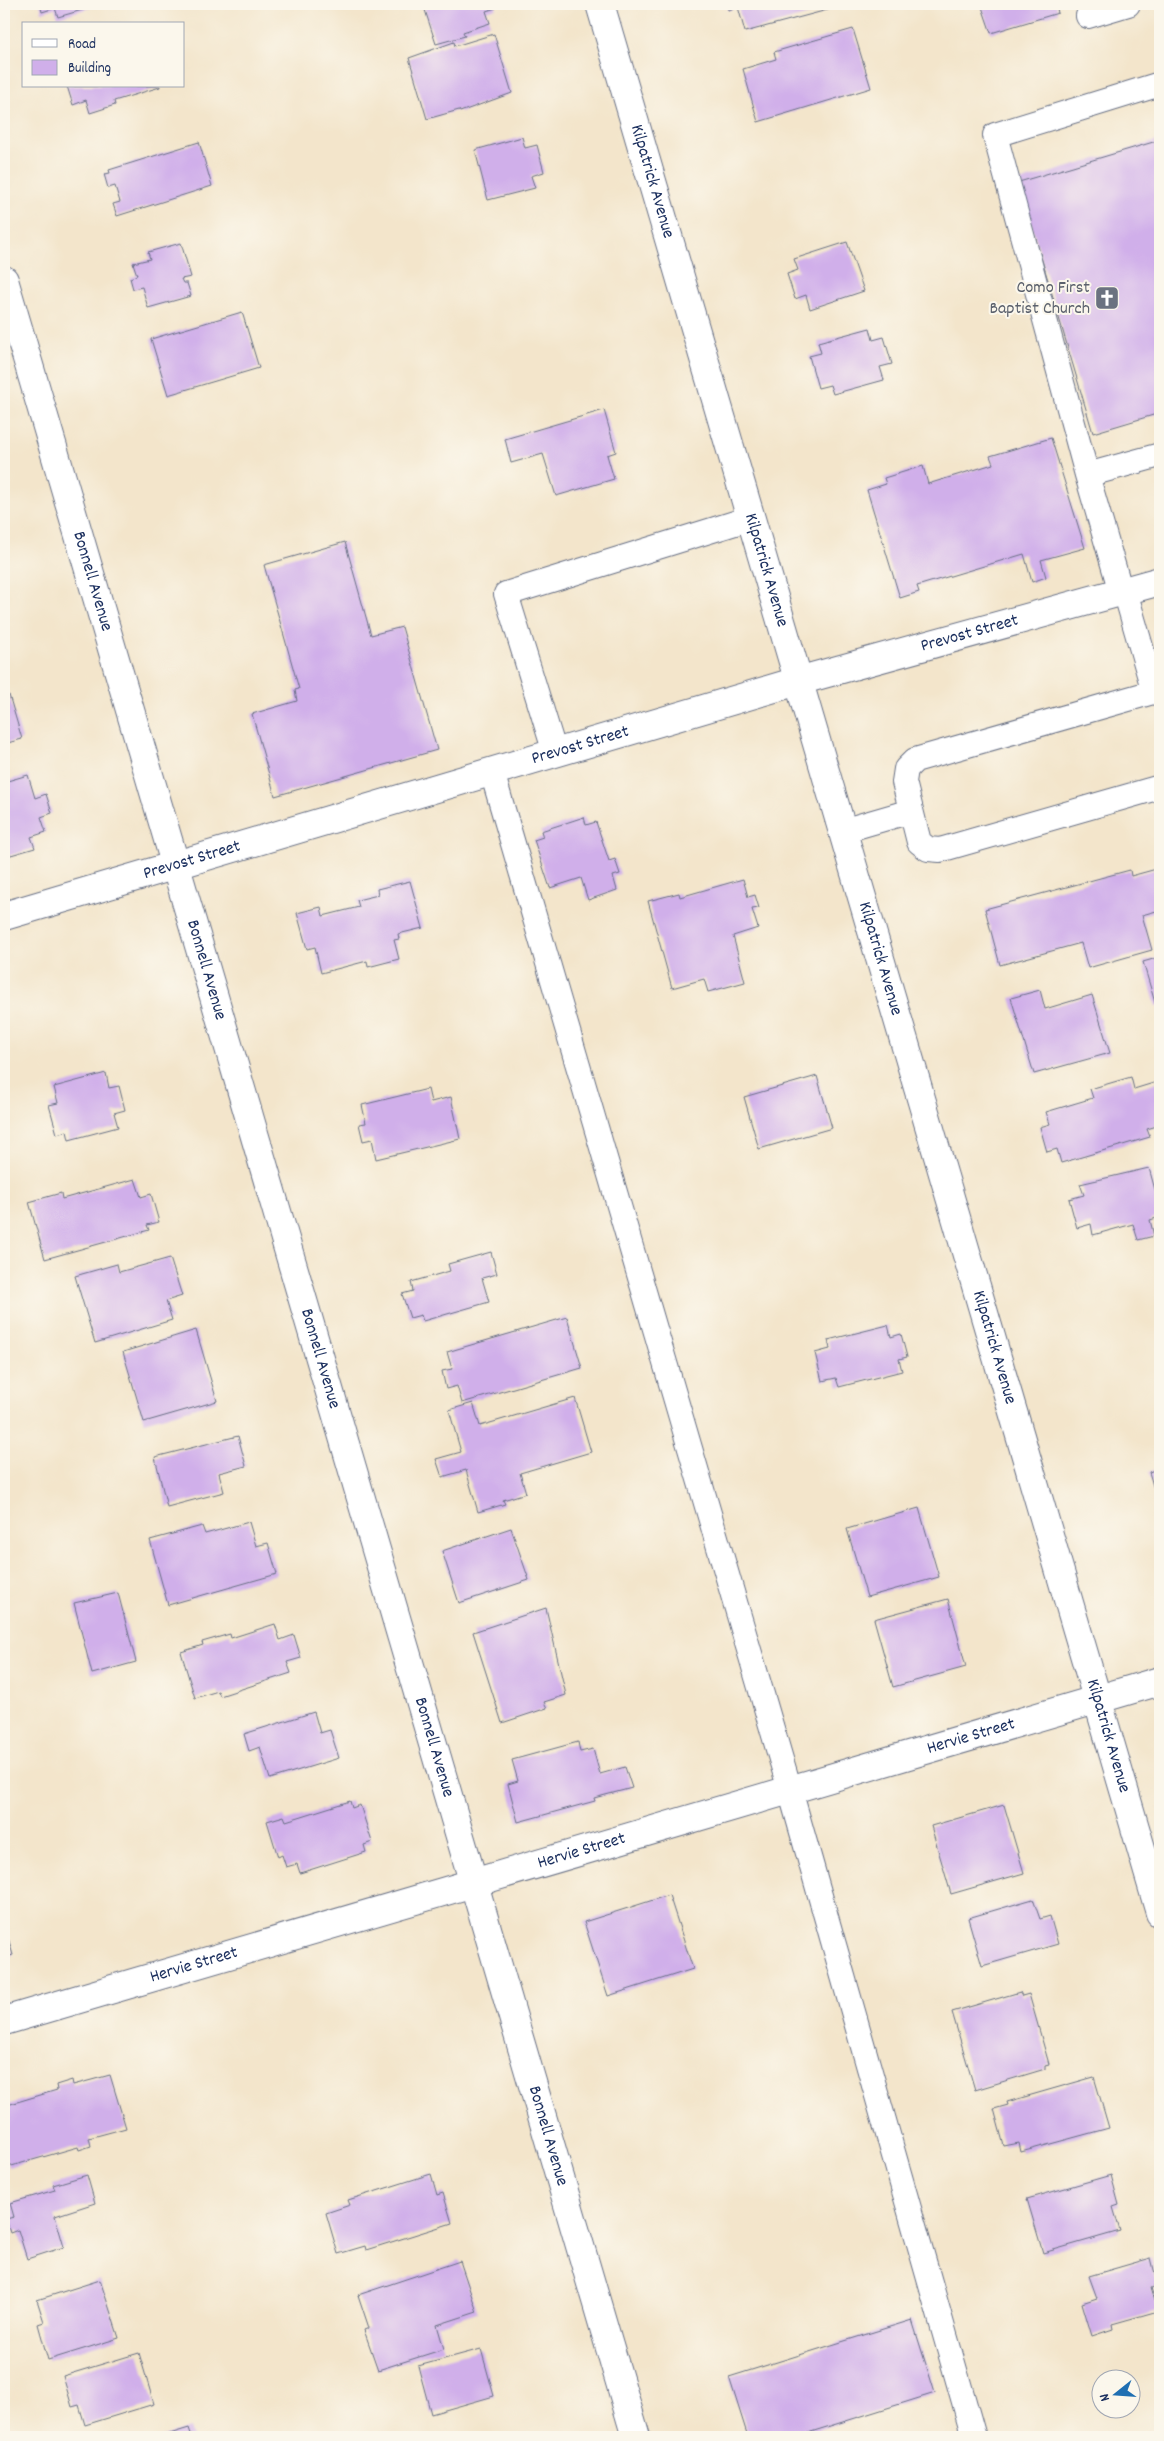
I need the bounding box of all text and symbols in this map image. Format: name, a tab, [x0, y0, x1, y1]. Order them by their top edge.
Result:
legend	[22, 22, 185, 88]
text: Road	[68, 34, 96, 56]
text: Building	[68, 58, 111, 80]
street label: Kilpatrick Avenue	[624, 122, 681, 241]
place label: Como First Baptist Church	[989, 276, 1090, 322]
church icon: Como First Baptist Church	[1094, 285, 1120, 311]
street label: Kilpatrick Avenue	[738, 510, 795, 630]
street label: Bonnell Avenue	[66, 528, 119, 634]
street label: Prevost Street	[918, 608, 1022, 659]
street label: Prevost Street	[529, 719, 632, 772]
street label: Prevost Street	[140, 834, 244, 887]
street label: Kilpatrick Avenue	[852, 899, 909, 1019]
street label: Bonnell Avenue	[180, 917, 233, 1023]
street label: Kilpatrick Avenue	[966, 1288, 1023, 1407]
street label: Bonnell Avenue	[294, 1306, 347, 1412]
street label: Kilpatrick Avenue	[1080, 1676, 1137, 1796]
street label: Bonnell Avenue	[407, 1694, 460, 1800]
street label: Hervie Street	[924, 1712, 1018, 1761]
street label: Hervie Street	[535, 1826, 629, 1876]
street label: Hervie Street	[147, 1940, 241, 1990]
street label: Bonnell Avenue	[521, 2083, 574, 2189]
north arrow	[1092, 2368, 1142, 2418]
text: N	[1095, 2391, 1116, 2403]

